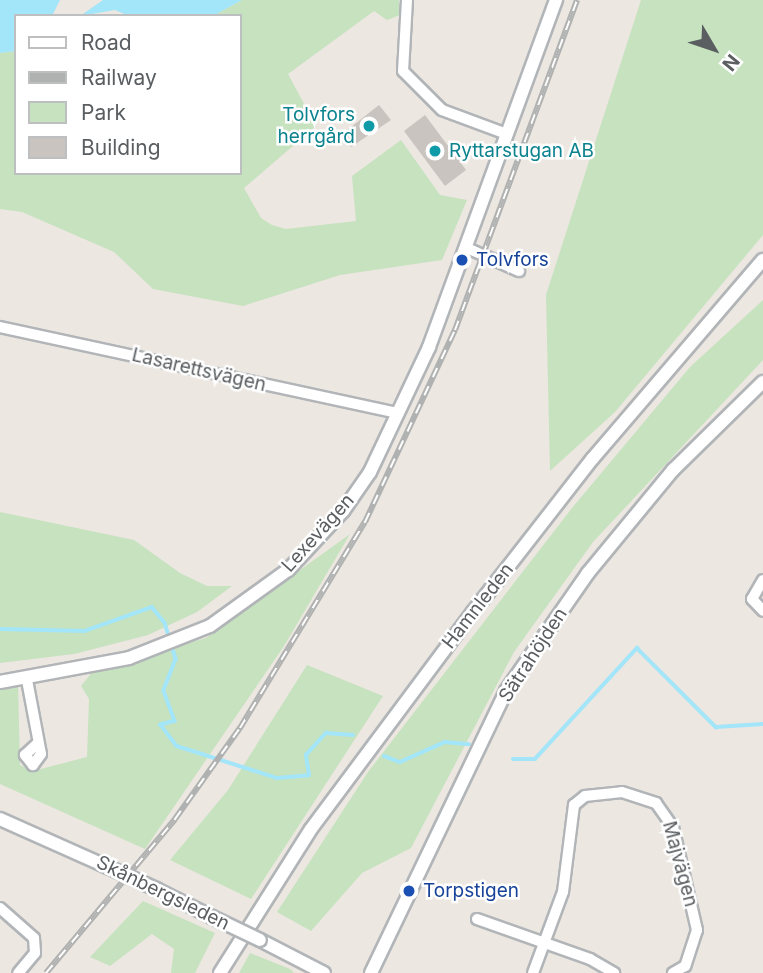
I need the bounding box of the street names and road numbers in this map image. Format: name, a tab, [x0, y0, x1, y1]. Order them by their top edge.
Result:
street label: Lasarettsvägen	[130, 343, 268, 397]
street label: Lexevägen	[277, 489, 359, 577]
street label: Hamnleden	[438, 559, 518, 653]
street label: Sätrahöjden	[494, 603, 572, 707]
street label: Majvägen	[658, 819, 702, 909]
street label: Skånbergsleden	[93, 851, 233, 935]

